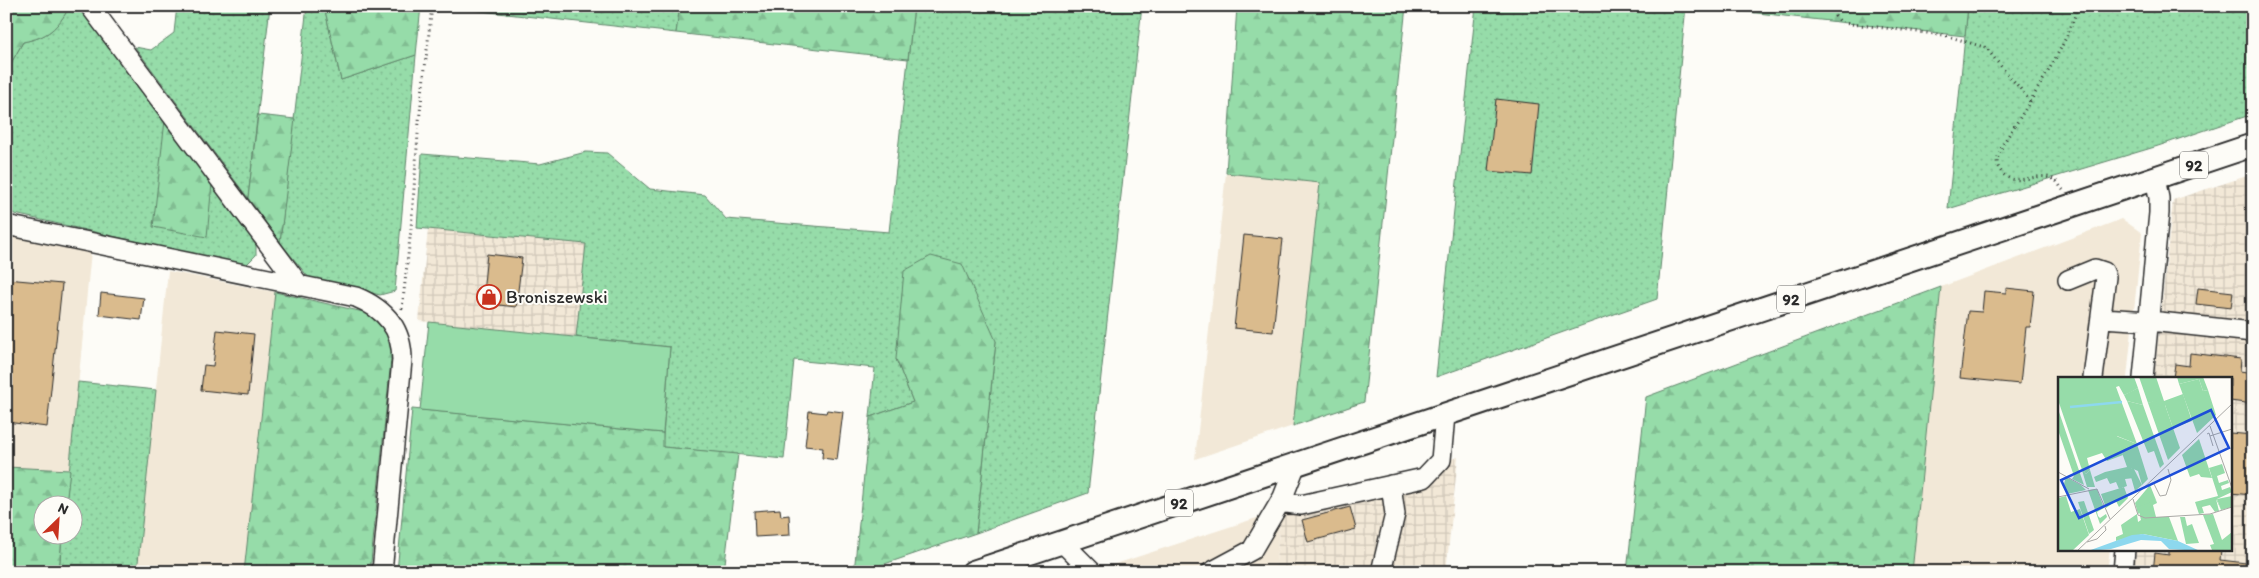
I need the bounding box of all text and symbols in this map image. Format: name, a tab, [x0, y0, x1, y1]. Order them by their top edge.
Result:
road number: 92	[2180, 152, 2208, 178]
shop icon: Broniszewski	[476, 284, 502, 310]
place label: Broniszewski	[506, 286, 608, 308]
road number: 92	[1777, 286, 1805, 312]
inset map	[2058, 377, 2232, 550]
road number: 92	[1165, 489, 1193, 516]
north arrow	[32, 496, 82, 546]
text: N	[55, 499, 71, 518]

